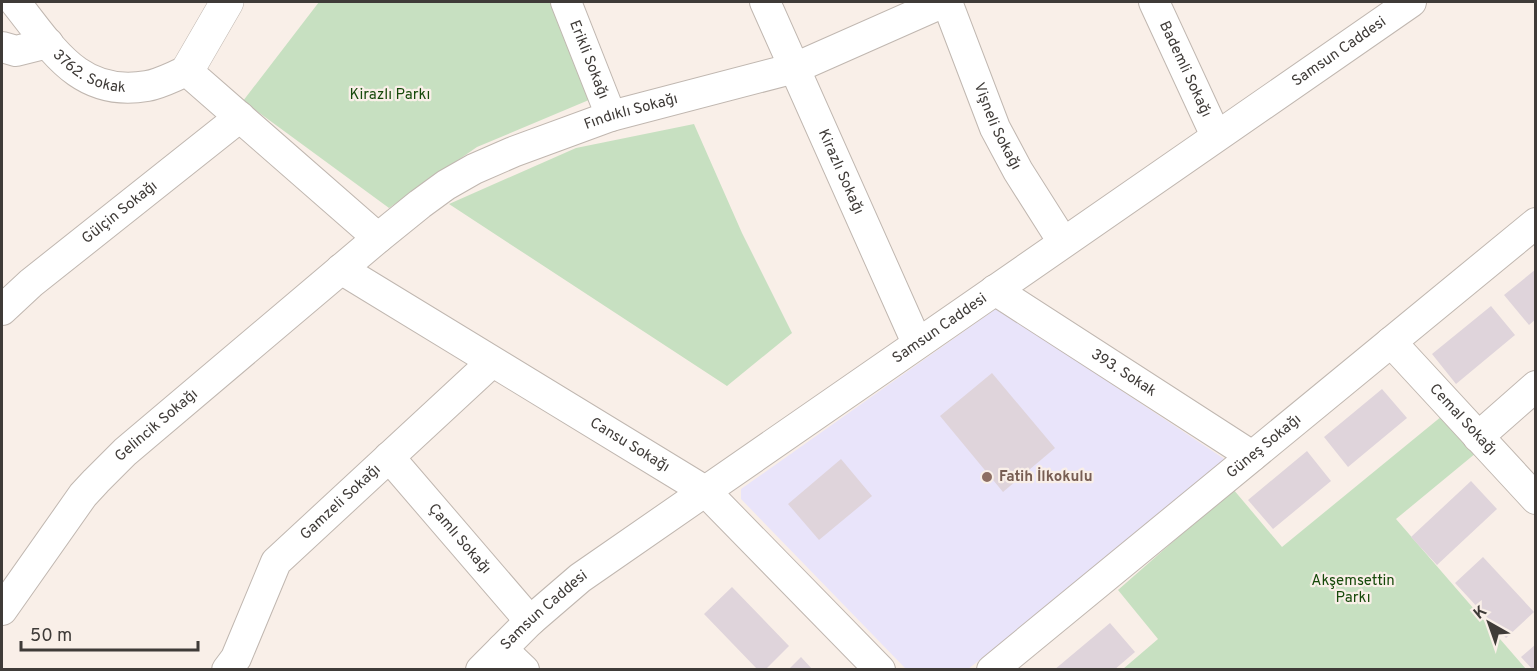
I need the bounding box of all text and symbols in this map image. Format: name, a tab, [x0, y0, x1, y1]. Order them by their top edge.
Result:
street label: Samsun Caddesi	[1288, 12, 1390, 91]
street label: Erikli Sokağı	[565, 18, 613, 102]
street label: Bademli Sokağı	[1155, 18, 1216, 120]
street label: 3762. Sokak	[48, 46, 126, 97]
street label: Vişneli Sokağı	[969, 80, 1025, 173]
park label: Kirazlı Parkı	[350, 86, 430, 105]
street label: Fındıklı Sokağı	[582, 89, 680, 135]
street label: Kirazlı Sokağı	[813, 126, 868, 217]
street label: Gülçin Sokağı	[78, 177, 161, 248]
street label: Samsun Caddesi	[889, 289, 991, 368]
street label: 393. Sokak	[1087, 345, 1160, 401]
street label: Cemal Sokağı	[1425, 380, 1501, 460]
street label: Gelincik Sokağı	[111, 385, 202, 466]
street label: Güneş Sokağı	[1223, 410, 1305, 483]
street label: Cansu Sokağı	[586, 413, 673, 477]
street label: Gamzeli Sokağı	[296, 460, 385, 544]
place label: Fatih İlkokulu	[999, 467, 1093, 487]
marker: Fatih İlkokulu	[980, 470, 994, 484]
street label: Çamlı Sokağı	[424, 500, 495, 578]
street label: Samsun Caddesi	[497, 566, 591, 654]
park label: Akşemsettin Parkı	[1311, 572, 1395, 608]
north arrow	[1459, 593, 1519, 653]
text: K	[1470, 602, 1491, 624]
scale bar	[21, 614, 198, 652]
text: 50 m	[30, 625, 72, 648]

